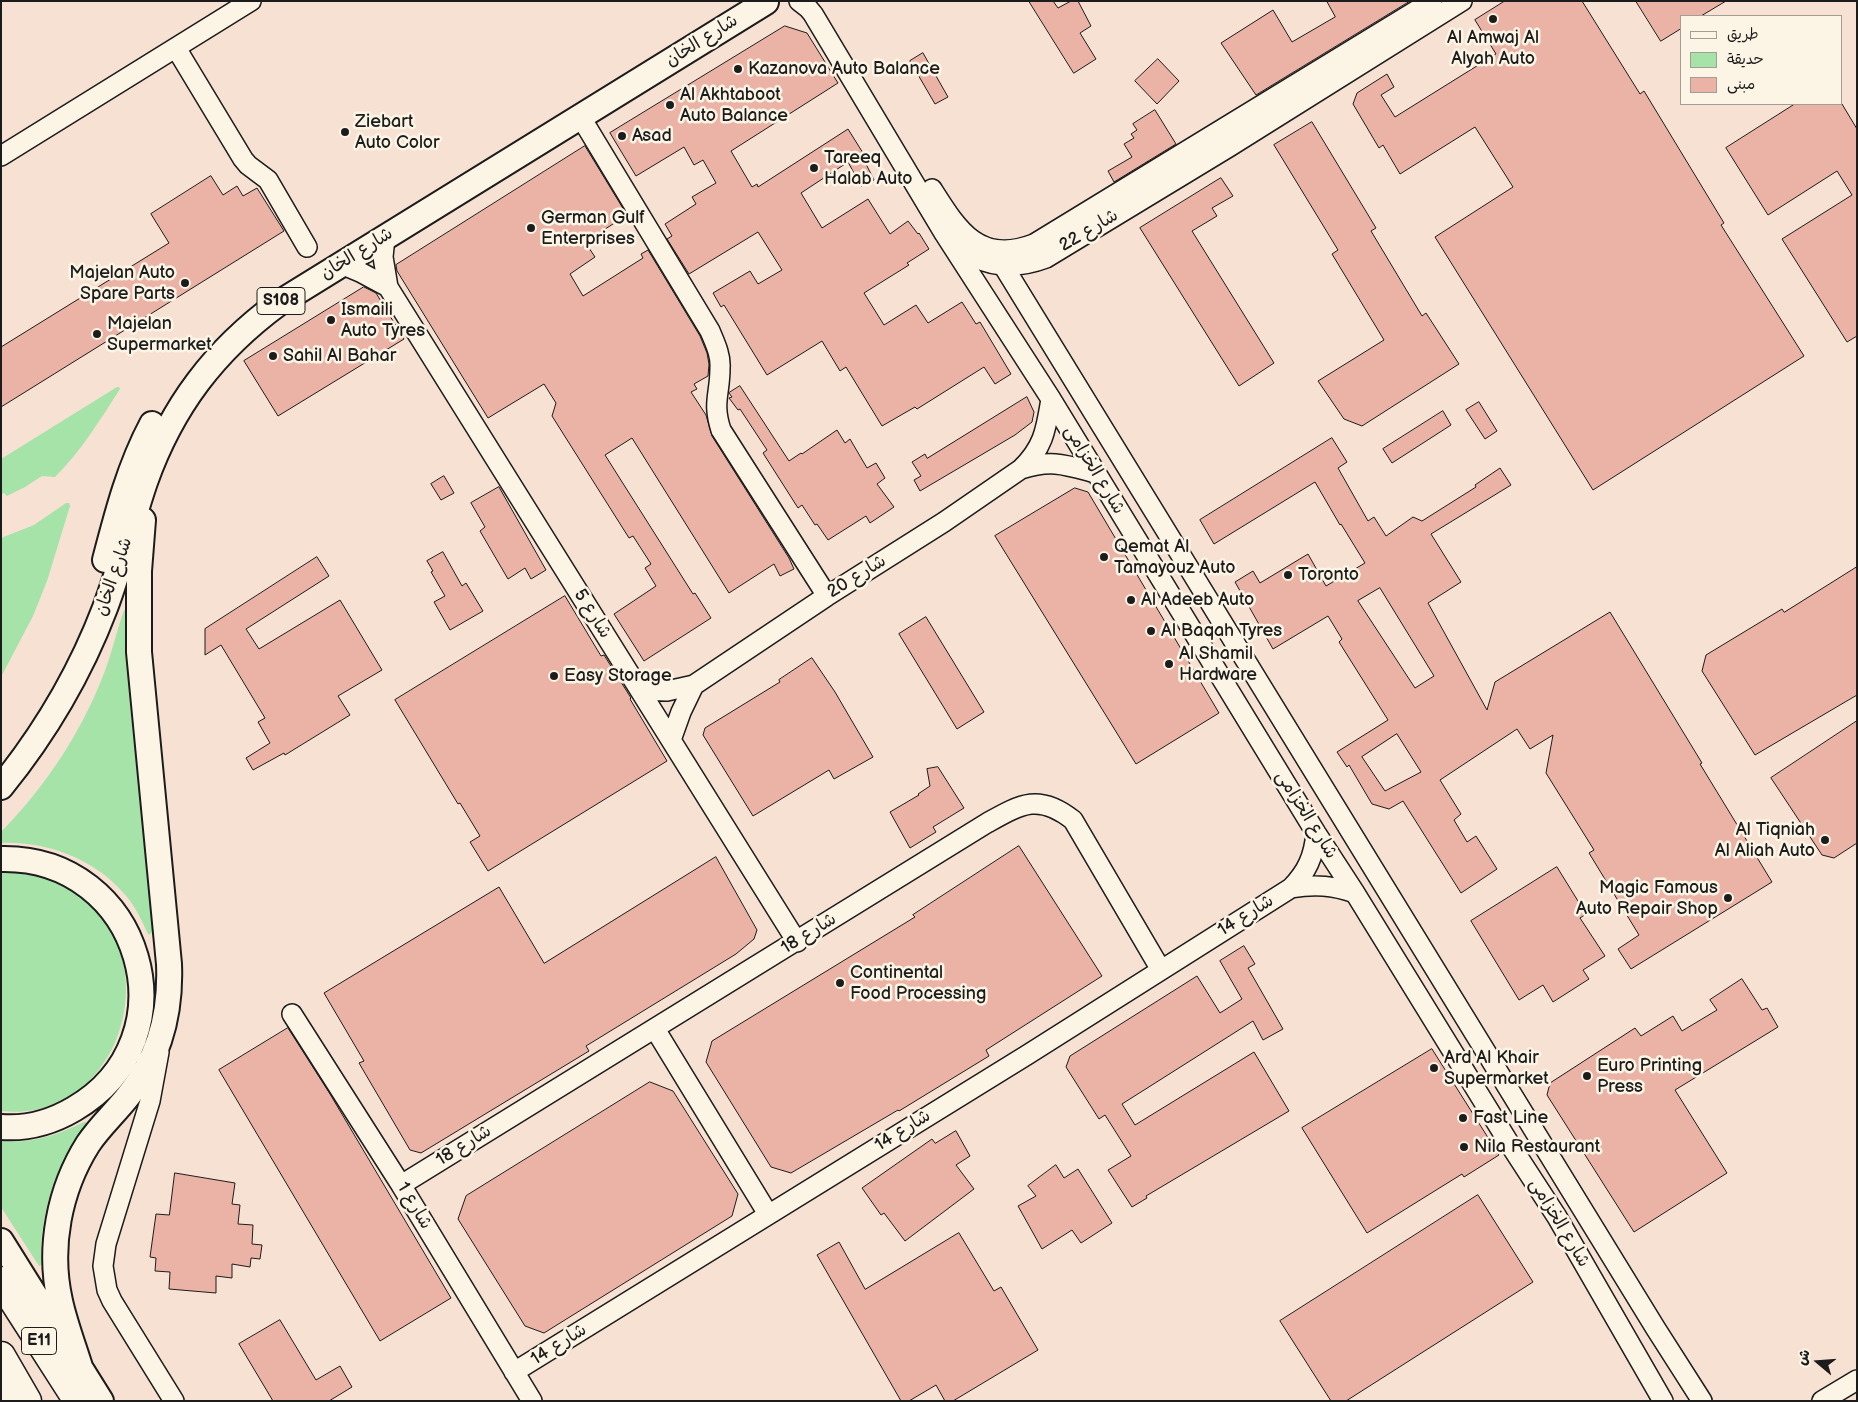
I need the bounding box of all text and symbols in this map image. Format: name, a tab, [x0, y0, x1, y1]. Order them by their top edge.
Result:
street label: شارع الخان	[662, 10, 742, 72]
marker: Al Amwaj Al Alyah Auto	[1487, 13, 1499, 25]
legend	[1680, 15, 1843, 105]
text: طريق	[1727, 25, 1759, 44]
place label: Al Amwaj Al Alyah Auto	[1447, 27, 1539, 70]
text: حديقة	[1727, 50, 1764, 69]
place label: Kazanova Auto Balance	[748, 58, 940, 80]
marker: Kazanova Auto Balance	[732, 63, 744, 75]
text: مبنى	[1727, 75, 1755, 94]
place label: Al Akhtaboot Auto Balance	[680, 84, 788, 126]
marker: Al Akhtaboot Auto Balance	[664, 99, 676, 111]
place label: Ziebart Auto Color	[355, 111, 440, 154]
place label: Asad	[632, 125, 672, 147]
marker: Ziebart Auto Color	[339, 126, 351, 138]
marker: Asad	[616, 130, 628, 142]
place label: Tareeq Halab Auto	[824, 147, 912, 190]
marker: Tareeq Halab Auto	[808, 162, 820, 174]
street label: شارع 22	[1056, 205, 1122, 257]
place label: German Gulf Enterprises	[541, 207, 645, 250]
marker: German Gulf Enterprises	[525, 222, 537, 234]
street label: شارع الخان	[317, 223, 397, 285]
place label: Majelan Auto Spare Parts	[69, 262, 175, 304]
marker: Majelan Auto Spare Parts	[179, 277, 191, 289]
road number: S108	[257, 288, 305, 314]
place label: Ismaili Auto Tyres	[341, 299, 425, 342]
place label: Majelan Supermarket	[107, 313, 212, 356]
marker: Ismaili Auto Tyres	[325, 314, 337, 326]
marker: Majelan Supermarket	[91, 328, 103, 340]
place label: Sahil Al Bahar	[283, 345, 396, 367]
marker: Sahil Al Bahar	[267, 350, 279, 362]
street label: شارع الخزامى	[1059, 422, 1129, 518]
street label: شارع الخان	[91, 535, 137, 619]
place label: Qemat Al Tamayouz Auto	[1114, 536, 1235, 578]
street label: شارع 20	[824, 551, 890, 603]
marker: Qemat Al Tamayouz Auto	[1098, 551, 1110, 563]
place label: Toronto	[1298, 564, 1359, 586]
marker: Toronto	[1282, 569, 1294, 581]
street label: شارع 5	[568, 585, 616, 643]
place label: Al Adeeb Auto	[1141, 589, 1254, 611]
marker: Al Adeeb Auto	[1125, 594, 1137, 606]
place label: Al Baqah Tyres	[1161, 620, 1282, 642]
marker: Al Baqah Tyres	[1145, 625, 1157, 637]
place label: Al Shamil Hardware	[1179, 643, 1257, 686]
marker: Al Shamil Hardware	[1163, 658, 1175, 670]
place label: Easy Storage	[564, 665, 672, 687]
marker: Easy Storage	[548, 670, 560, 682]
street label: شارع الخزامى	[1270, 767, 1342, 863]
place label: Al Tiqniah Al Aliah Auto	[1715, 819, 1815, 862]
marker: Al Tiqniah Al Aliah Auto	[1819, 834, 1831, 846]
place label: Magic Famous Auto Repair Shop	[1576, 877, 1718, 920]
street label: شارع 14	[1214, 890, 1278, 942]
marker: Magic Famous Auto Repair Shop	[1722, 892, 1734, 904]
street label: شارع 18	[777, 909, 841, 959]
place label: Continental Food Processing	[850, 962, 986, 1004]
marker: Continental Food Processing	[834, 977, 846, 989]
place label: Ard Al Khair Supermarket	[1444, 1047, 1549, 1090]
place label: Euro Printing Press	[1597, 1055, 1702, 1098]
marker: Ard Al Khair Supermarket	[1428, 1062, 1440, 1074]
marker: Euro Printing Press	[1581, 1070, 1593, 1082]
street label: شارع 14	[871, 1105, 935, 1157]
place label: Fast Line	[1473, 1107, 1548, 1129]
marker: Fast Line	[1457, 1112, 1469, 1124]
street label: شارع 18	[432, 1121, 496, 1171]
place label: Nila Restaurant	[1474, 1136, 1600, 1158]
marker: Nila Restaurant	[1458, 1141, 1470, 1153]
street label: شارع الخزامى	[1524, 1175, 1594, 1271]
street label: شارع 1	[392, 1179, 436, 1233]
street label: شارع 14	[527, 1319, 591, 1371]
road number: E11	[22, 1328, 56, 1354]
north arrow	[1793, 1337, 1843, 1387]
text: ش	[1793, 1347, 1814, 1367]

